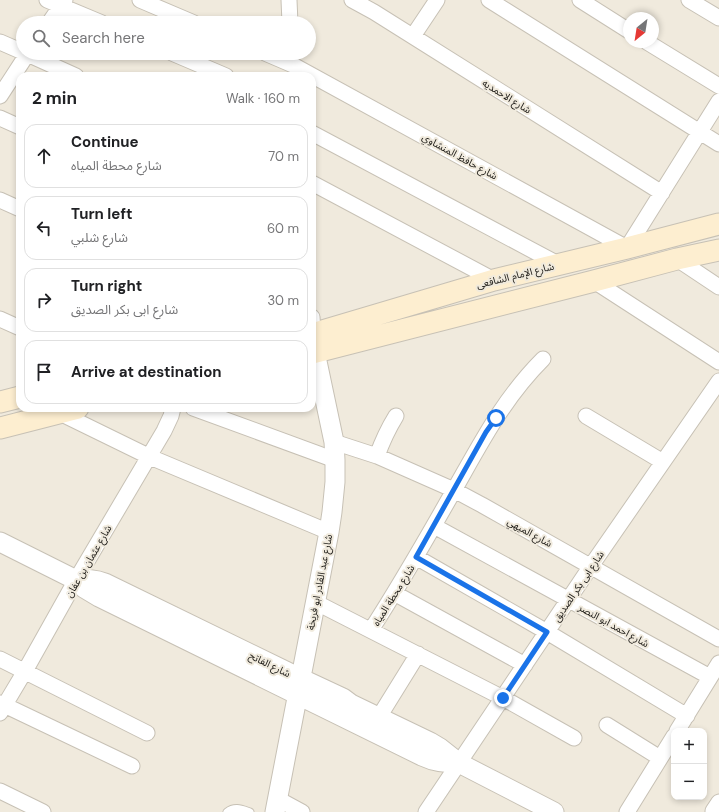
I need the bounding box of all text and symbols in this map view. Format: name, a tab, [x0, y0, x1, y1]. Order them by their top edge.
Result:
north arrow	[623, 12, 659, 48]
search box	[16, 16, 316, 60]
icon: search	[30, 27, 52, 49]
text: Search here	[62, 28, 145, 48]
street label: شارع الاحمديه	[479, 76, 534, 117]
text: 2 min	[32, 87, 77, 109]
text: Walk · 160 m	[226, 90, 300, 107]
street label: شارع حافظ المنشاوي	[419, 130, 500, 184]
text: Continue	[71, 132, 139, 152]
icon: ahead	[33, 145, 55, 167]
text: 70 m	[268, 148, 299, 165]
text: شارع محطة المياه	[71, 157, 162, 174]
text: Turn left	[71, 204, 132, 224]
icon: left	[33, 217, 55, 239]
text: 60 m	[267, 220, 299, 237]
text: شارع شلبي	[71, 229, 128, 246]
street label: شارع الإمام الشافعى	[475, 260, 556, 293]
text: Turn right	[71, 276, 142, 296]
icon: right	[33, 289, 55, 311]
text: 30 m	[267, 292, 299, 309]
text: شارع ابى بكر الصديق	[71, 301, 178, 318]
icon: arrive	[33, 361, 55, 383]
text: Arrive at destination	[71, 362, 222, 382]
route start	[487, 409, 505, 427]
street label: شارع الميهي	[505, 515, 555, 551]
street label: شارع عثمان بن عفان	[62, 523, 115, 600]
street label: شارع عبد القادر ابو فريخة	[304, 533, 336, 631]
street label: شارع ابى بكر الصديق	[550, 548, 608, 625]
street label: شارع محطة المياه	[369, 562, 418, 629]
street label: شارع احمد ابو النصر	[575, 600, 651, 651]
street label: شارع الفاتح	[247, 649, 293, 681]
route end	[494, 689, 512, 707]
map controls	[671, 728, 707, 800]
button: +	[671, 728, 707, 764]
button: −	[671, 764, 707, 800]

